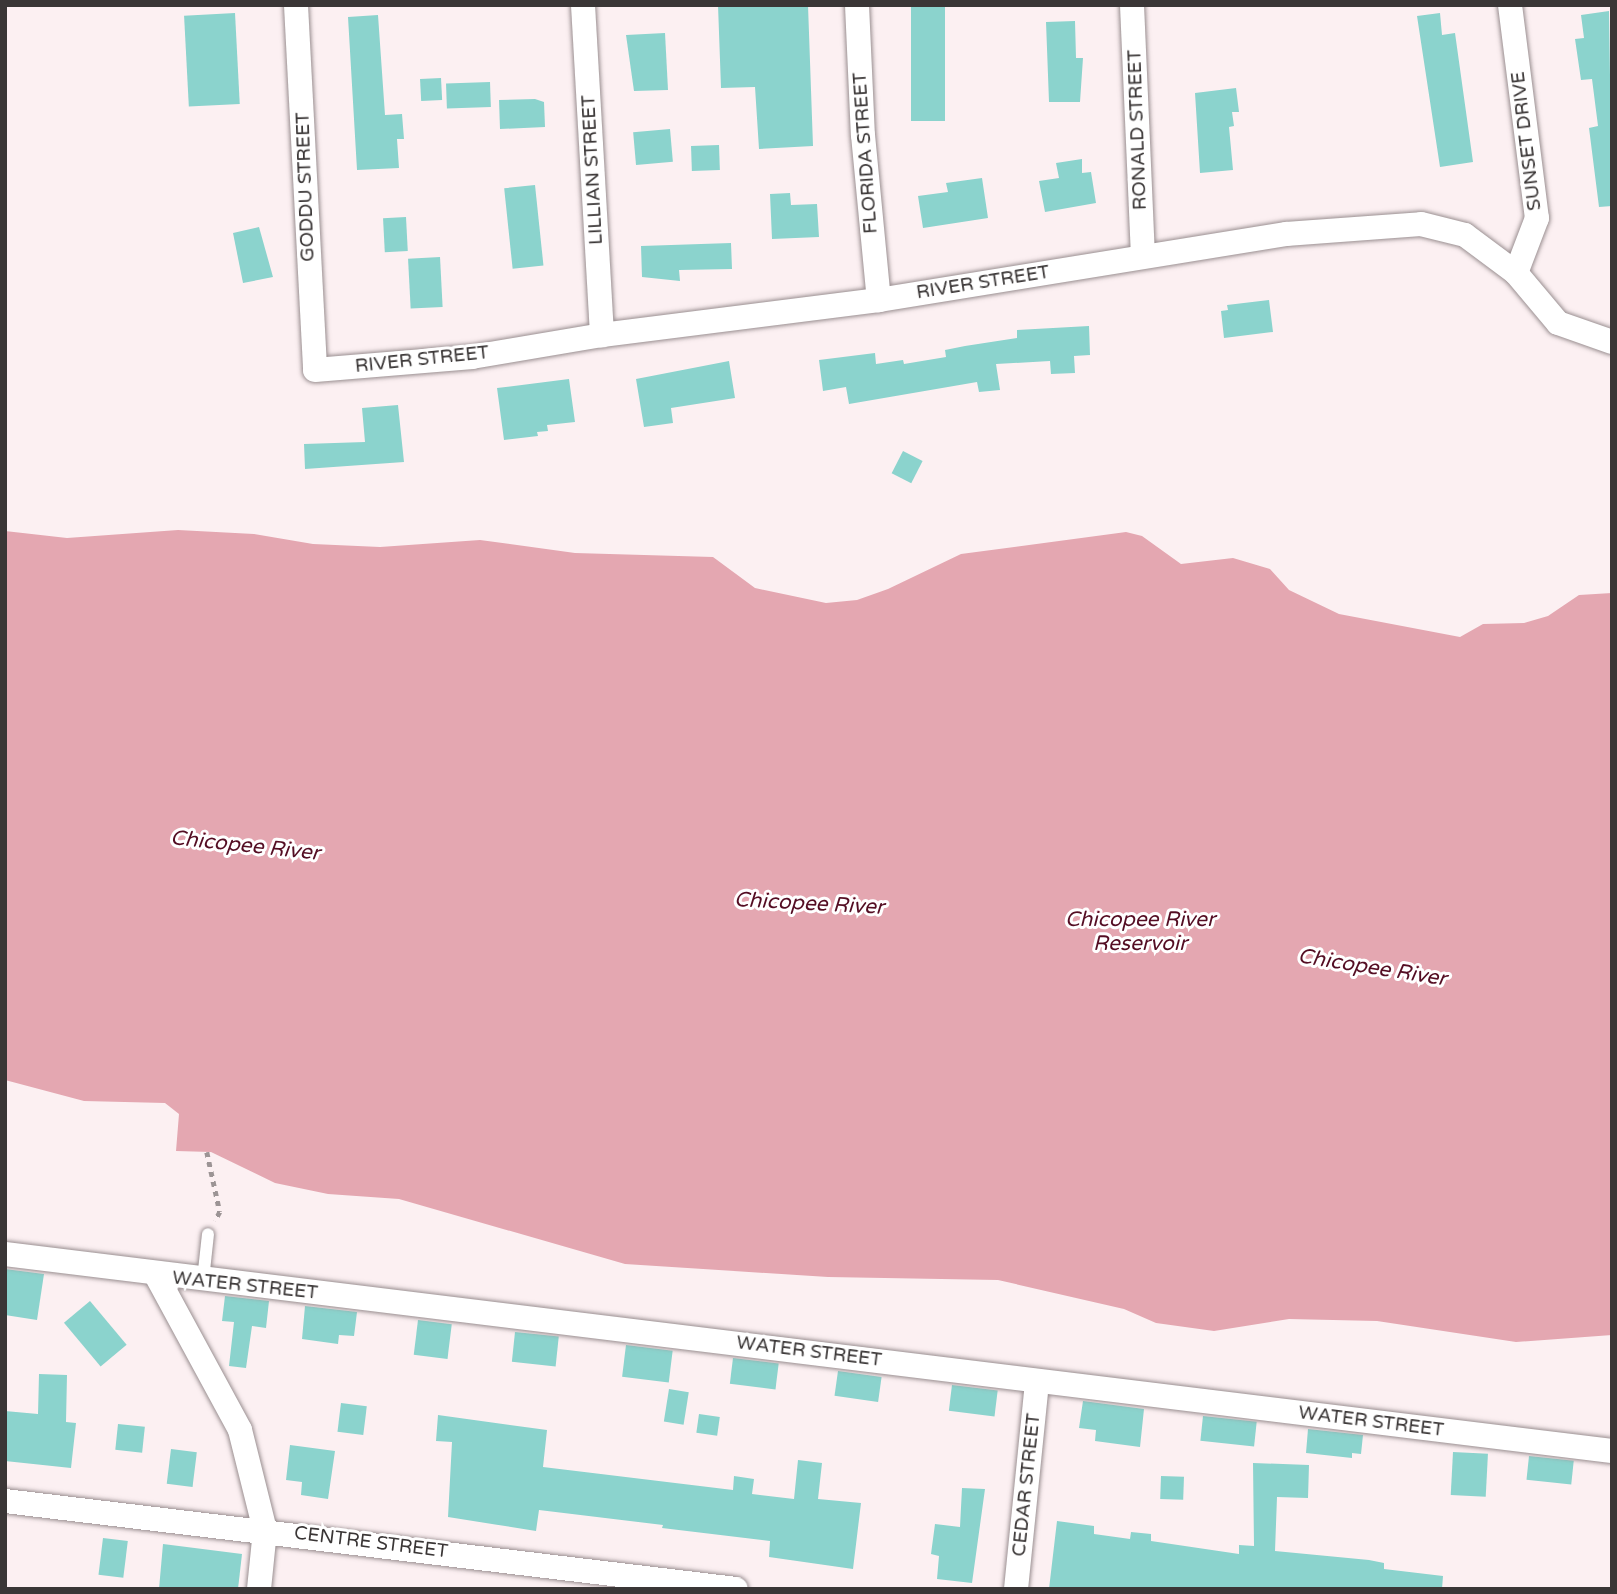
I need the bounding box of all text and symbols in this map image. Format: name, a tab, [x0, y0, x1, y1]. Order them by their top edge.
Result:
street label: RONALD STREET	[1124, 49, 1152, 211]
street label: SUNSET DRIVE	[1507, 70, 1547, 212]
street label: FLORIDA STREET	[849, 71, 883, 235]
street label: LILLIAN STREET	[578, 95, 608, 245]
street label: GODDU STREET	[292, 112, 320, 262]
street label: RIVER STREET	[915, 261, 1051, 305]
street label: RIVER STREET	[354, 342, 490, 378]
water label: Chicopee River	[169, 826, 321, 866]
water label: Chicopee River	[733, 887, 885, 921]
water label: Chicopee River Reservoir	[1065, 907, 1215, 957]
water label: Chicopee River	[1296, 944, 1448, 992]
street label: WATER STREET	[171, 1267, 319, 1305]
street label: WATER STREET	[735, 1332, 883, 1372]
street label: WATER STREET	[1297, 1402, 1445, 1442]
street label: CEDAR STREET	[1008, 1412, 1046, 1558]
street label: CENTRE STREET	[293, 1522, 449, 1564]

